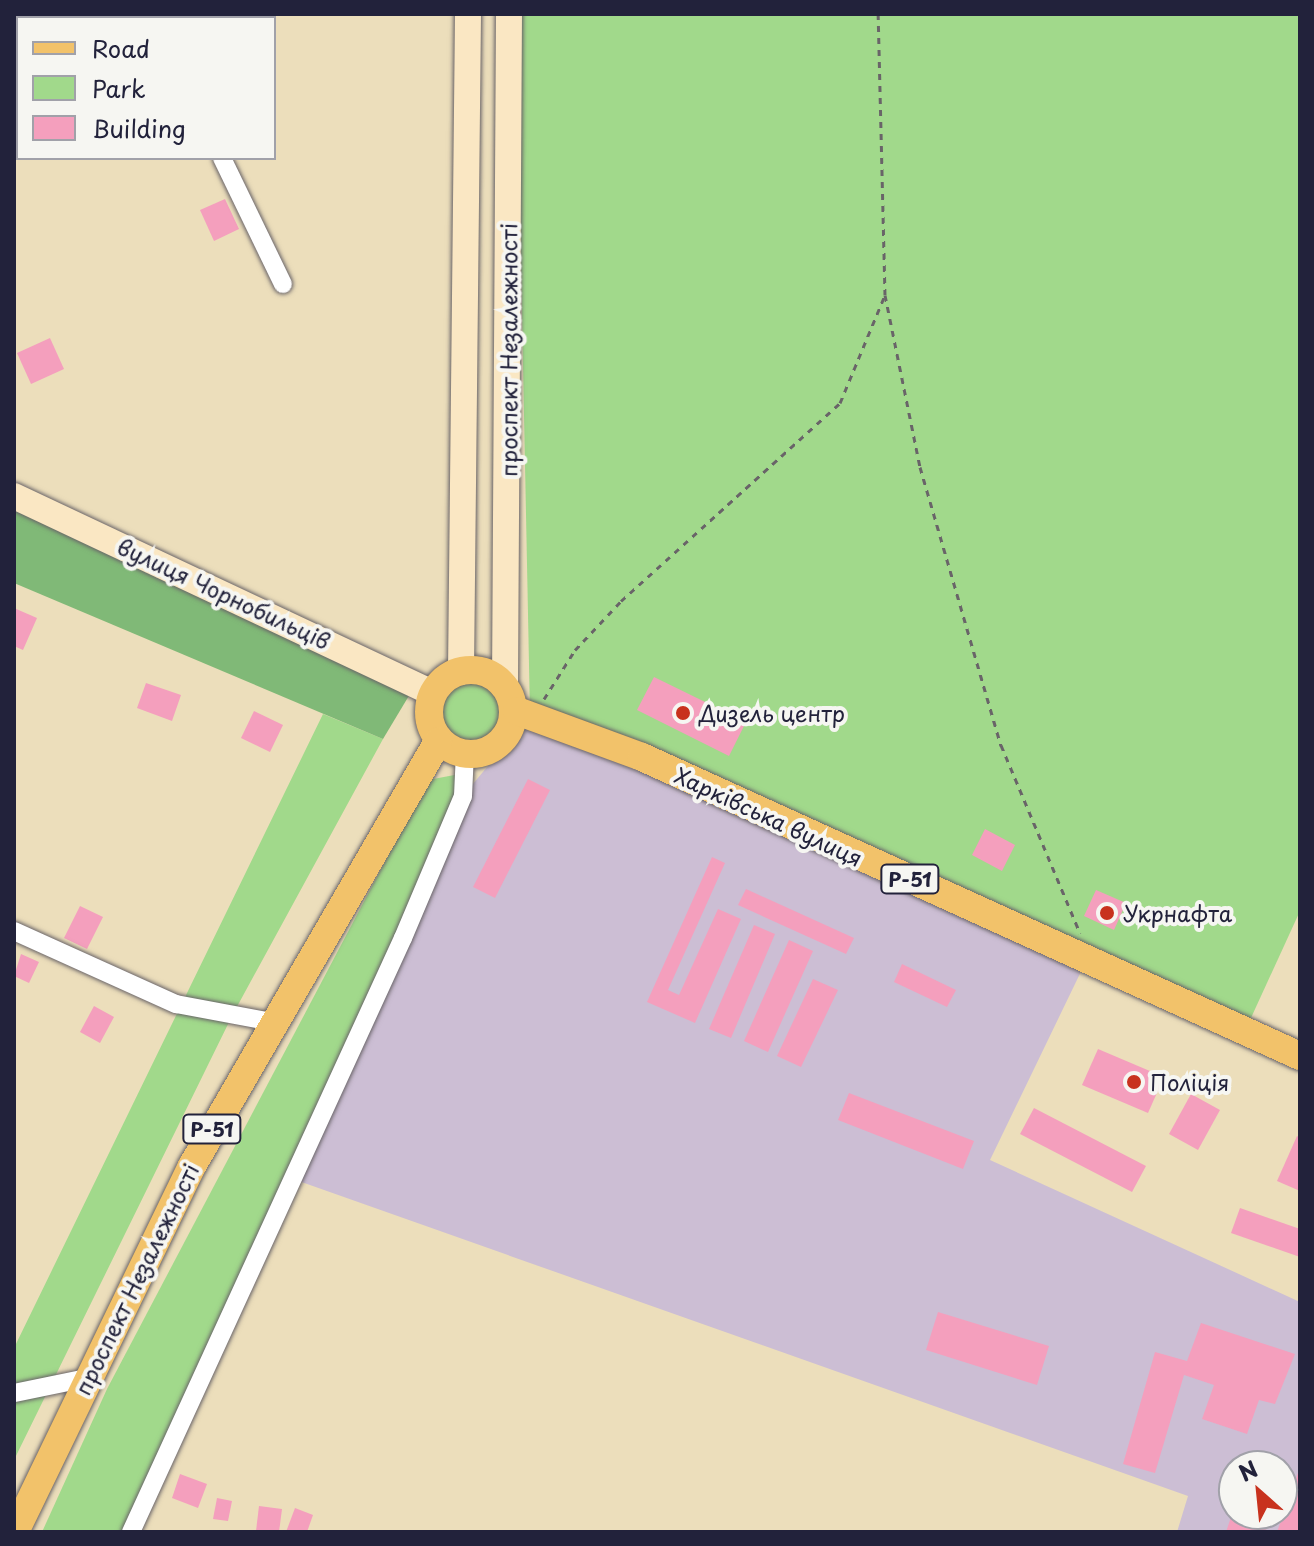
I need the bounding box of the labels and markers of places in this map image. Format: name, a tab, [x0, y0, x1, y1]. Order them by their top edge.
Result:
place label: Дизель центр	[699, 700, 845, 726]
marker: Дизель центр	[674, 704, 692, 722]
place label: Укрнафта	[1123, 900, 1232, 926]
marker: Укрнафта	[1098, 904, 1116, 922]
place label: Поліція	[1150, 1069, 1229, 1095]
marker: Поліція	[1125, 1073, 1143, 1091]

